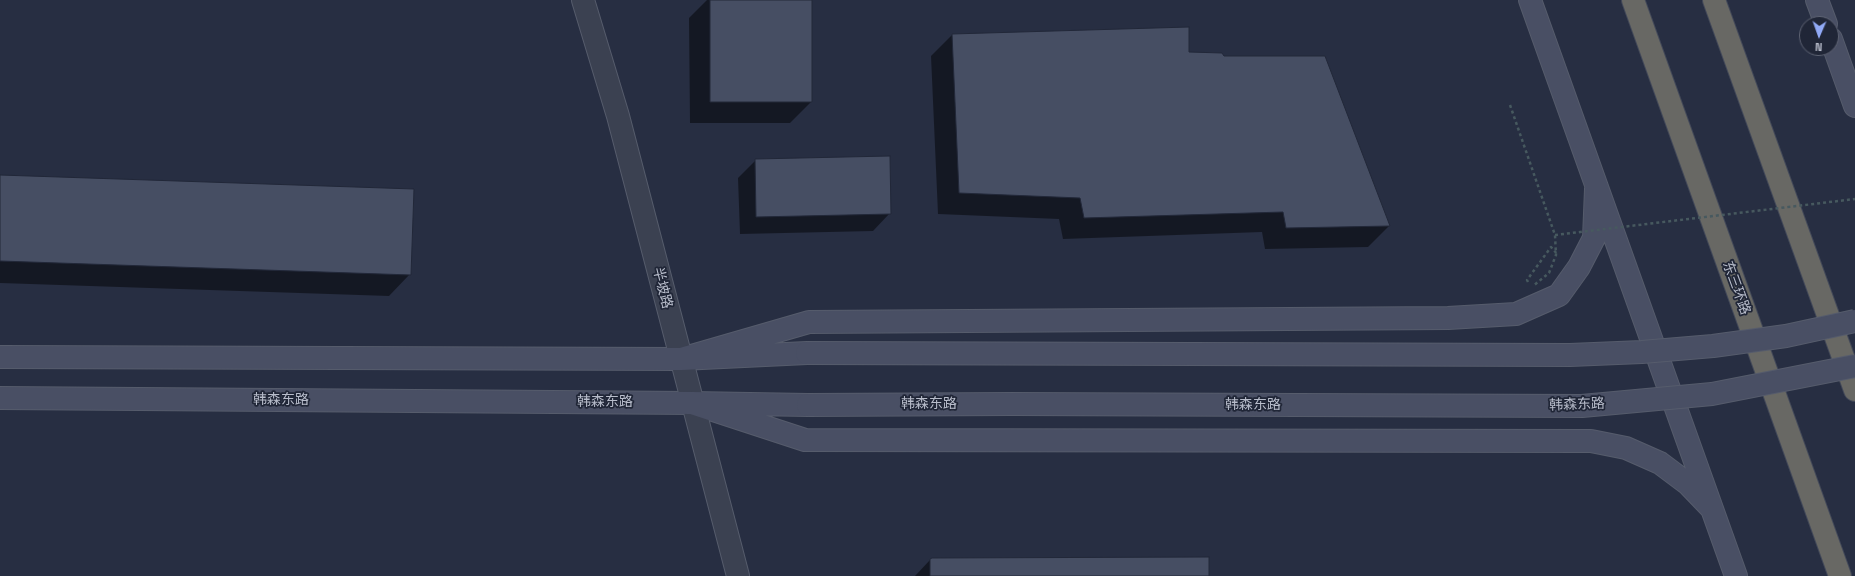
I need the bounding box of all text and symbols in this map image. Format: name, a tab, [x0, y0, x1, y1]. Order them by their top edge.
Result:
north arrow	[1799, 16, 1839, 56]
text: N	[1815, 40, 1823, 54]
street label: 东三环路	[1719, 259, 1753, 317]
street label: 半坡路	[649, 266, 675, 310]
street label: 韩森东路	[253, 392, 309, 408]
street label: 韩森东路	[577, 394, 633, 410]
street label: 韩森东路	[901, 396, 957, 412]
street label: 韩森东路	[1549, 396, 1605, 414]
street label: 韩森东路	[1225, 397, 1281, 413]

